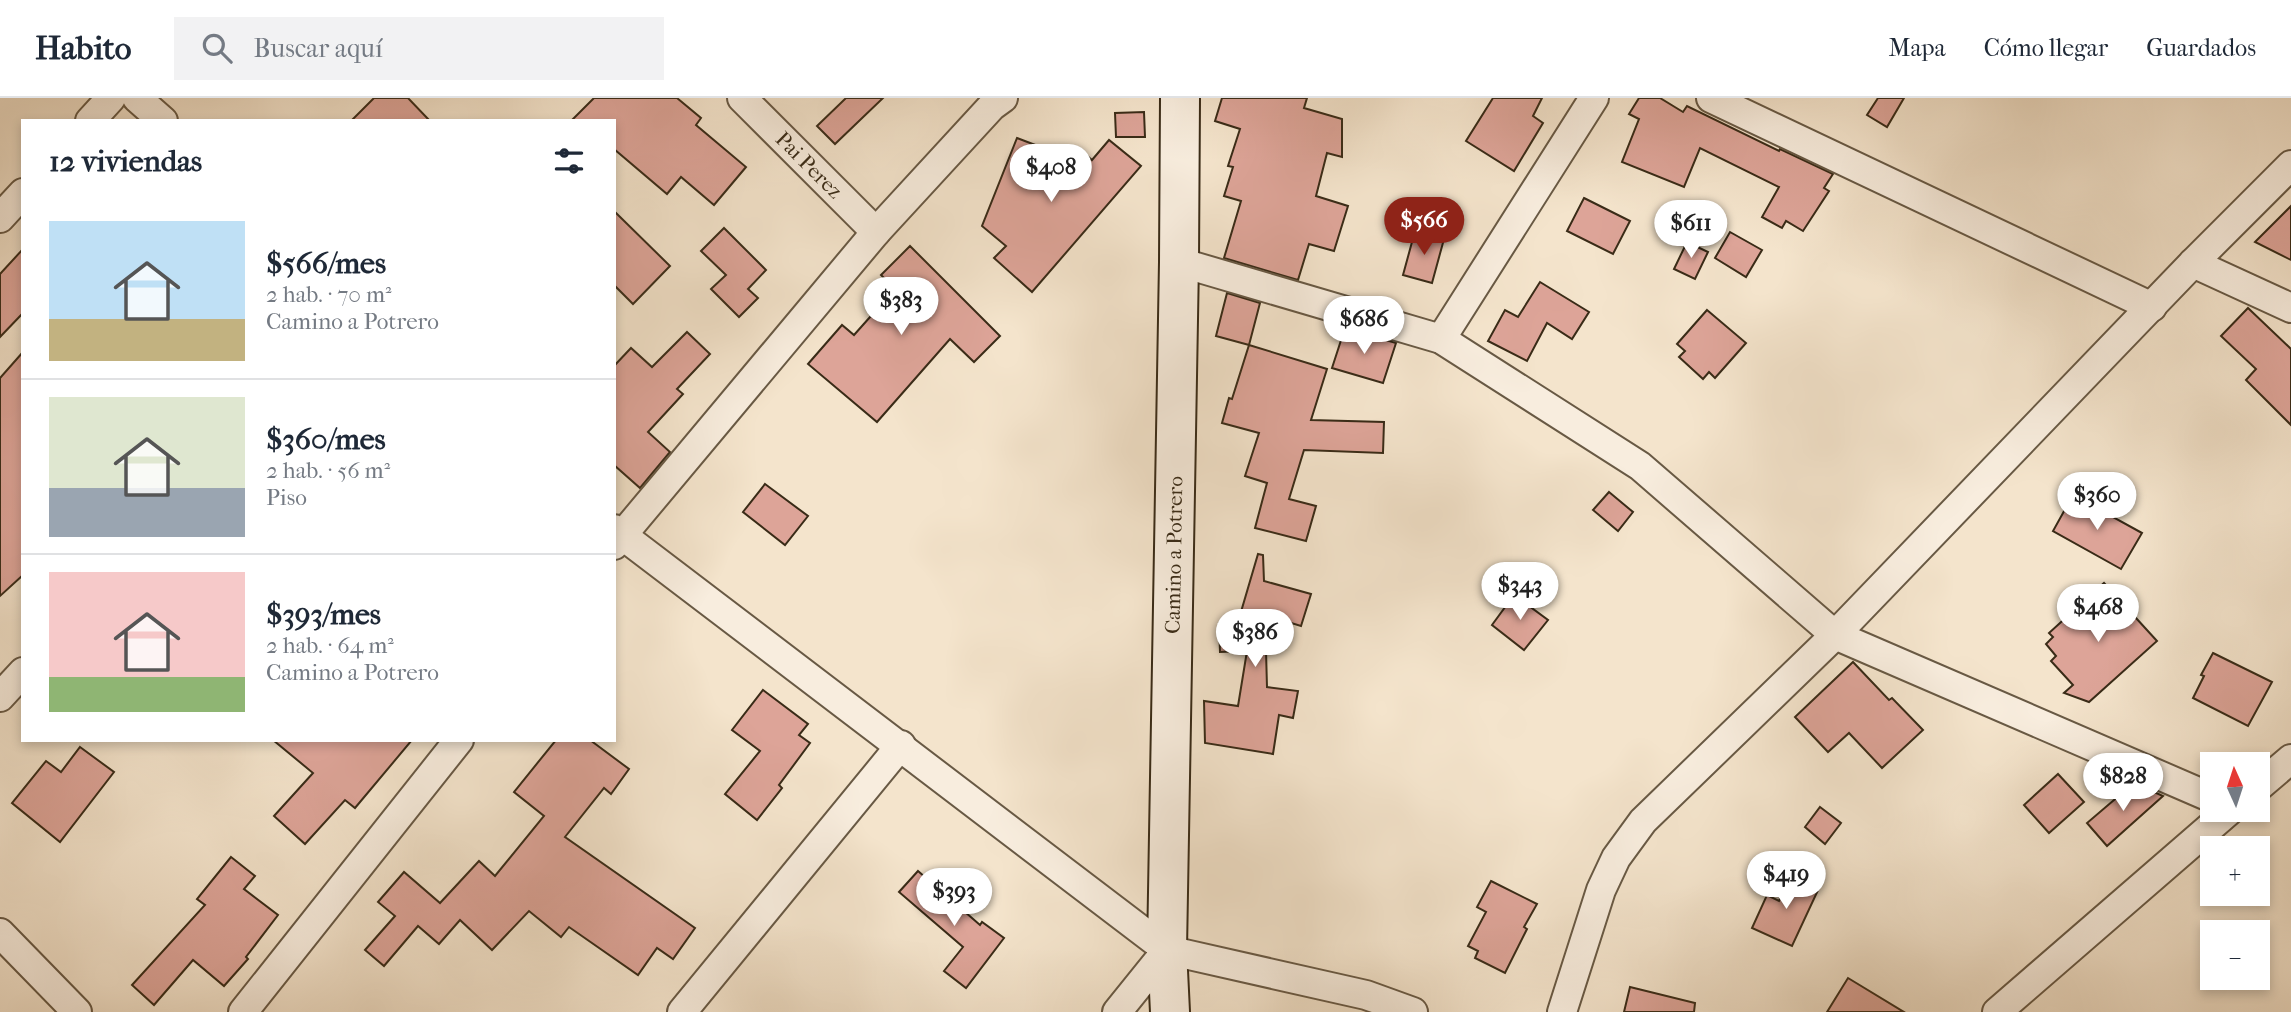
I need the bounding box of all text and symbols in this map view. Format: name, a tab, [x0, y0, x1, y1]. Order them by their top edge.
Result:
search box	[174, 17, 664, 80]
text: Habito	[35, 29, 132, 68]
icon: search	[198, 29, 236, 67]
text: Buscar aquí	[254, 33, 383, 64]
text: Mapa	[1888, 34, 1946, 62]
text: Cómo llegar	[1984, 34, 2108, 62]
text: Guardados	[2146, 34, 2256, 62]
street label: Pai Perez	[771, 127, 847, 203]
icon: filters	[550, 142, 588, 180]
text: 12 viviendas	[49, 144, 202, 179]
pin: $408	[1010, 144, 1092, 204]
text: $408	[1026, 153, 1076, 180]
pin: $566	[1383, 198, 1465, 257]
pin: $611	[1650, 200, 1732, 260]
text: $566	[1400, 206, 1448, 233]
text: $611	[1670, 209, 1712, 236]
text: $566/mes	[266, 246, 386, 281]
icon: home	[105, 249, 189, 333]
pin: $383	[860, 278, 942, 337]
text: 2 hab. · 70 m²	[266, 281, 392, 308]
text: $383	[879, 286, 923, 313]
pin: $686	[1323, 296, 1405, 356]
text: $686	[1339, 305, 1389, 332]
text: Camino a Potrero	[266, 308, 439, 335]
text: $360/mes	[266, 422, 386, 457]
icon: home	[105, 425, 189, 509]
text: 2 hab. · 56 m²	[266, 457, 390, 484]
pin: $360	[2056, 472, 2138, 532]
street label: Camino a Potrero	[1161, 476, 1187, 634]
text: $360	[2073, 481, 2121, 508]
text: Piso	[266, 484, 307, 511]
pin: $343	[1479, 562, 1561, 622]
text: $343	[1497, 571, 1543, 598]
pin: $468	[2057, 584, 2139, 644]
text: $468	[2073, 593, 2123, 620]
text: $393/mes	[266, 597, 381, 632]
icon: home	[105, 600, 189, 684]
pin: $386	[1214, 610, 1296, 669]
text: $386	[1232, 618, 1278, 645]
text: 2 hab. · 64 m²	[266, 632, 394, 659]
text: Camino a Potrero	[266, 659, 439, 686]
north arrow	[2200, 752, 2270, 822]
map controls	[2200, 752, 2270, 990]
pin: $828	[2082, 754, 2164, 813]
text: $828	[2099, 762, 2147, 789]
button: +	[2200, 836, 2270, 906]
pin: $419	[1745, 852, 1827, 911]
text: $419	[1763, 860, 1809, 887]
pin: $393	[913, 868, 995, 928]
text: $393	[932, 877, 976, 904]
button: −	[2200, 920, 2270, 990]

